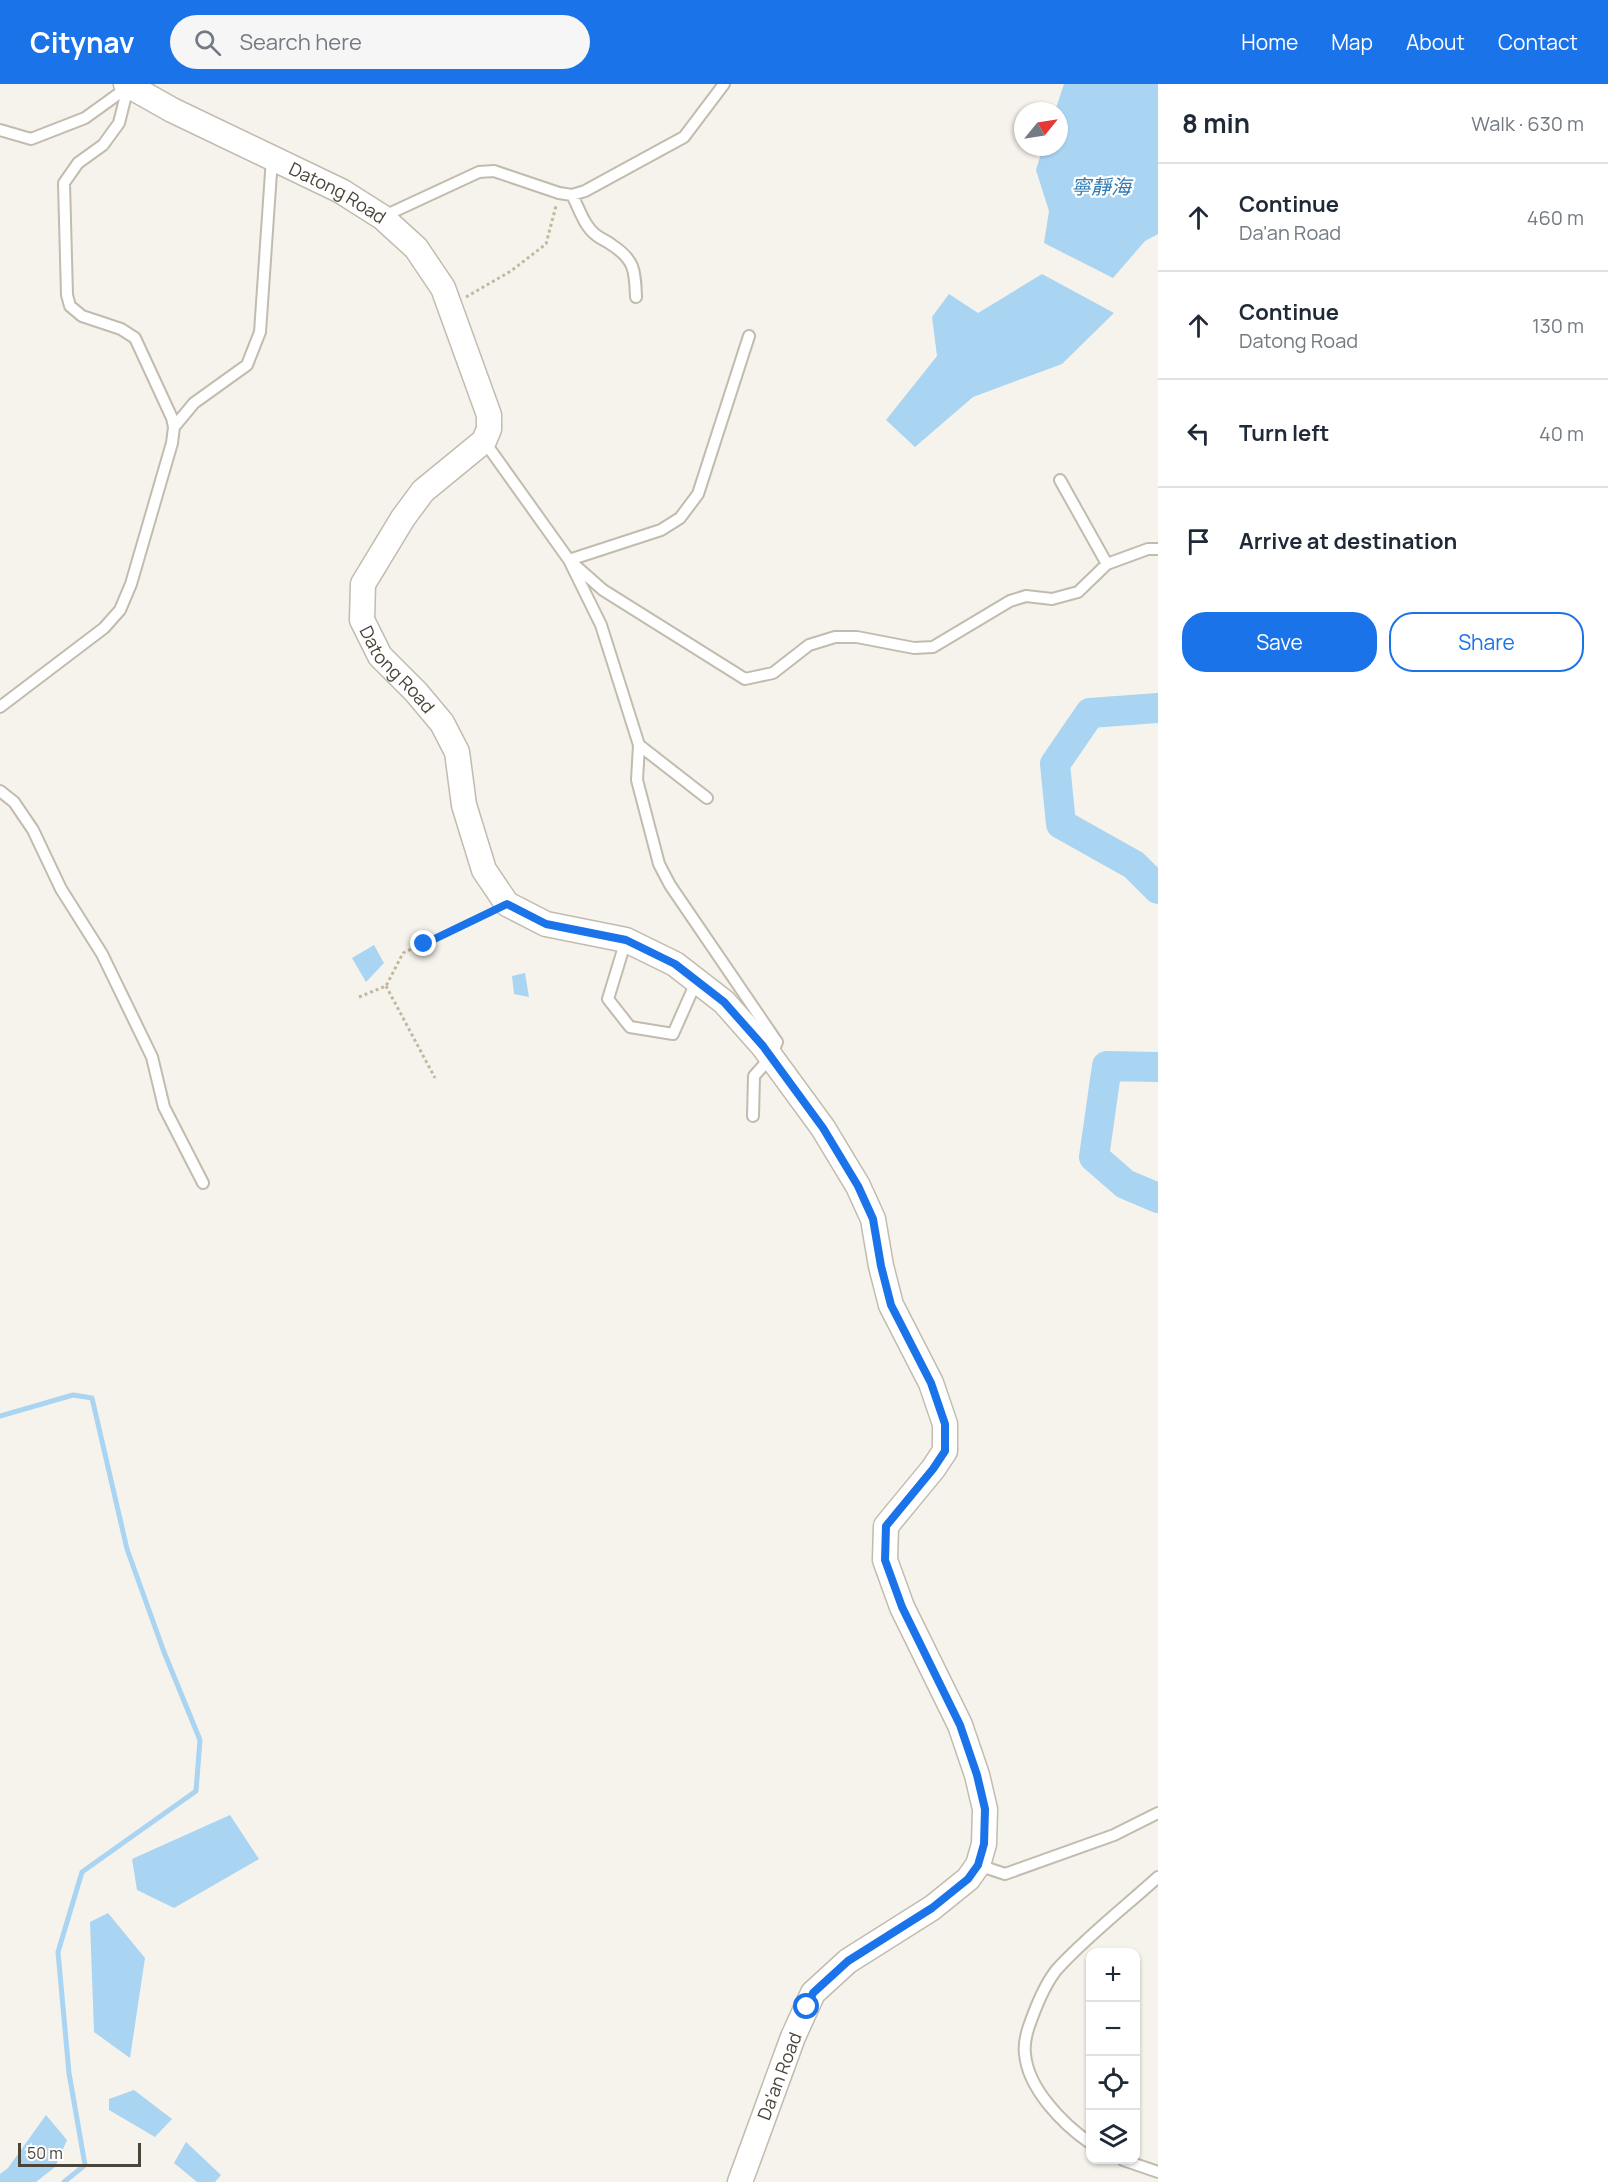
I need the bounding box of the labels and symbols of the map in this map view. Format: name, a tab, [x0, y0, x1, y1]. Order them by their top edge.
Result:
north arrow	[1014, 102, 1068, 156]
street label: Datong Road	[285, 156, 391, 229]
water label: 寧靜海	[1071, 173, 1134, 200]
street label: Datong Road	[355, 621, 440, 718]
route end	[410, 930, 436, 956]
route start	[793, 1993, 819, 2019]
street label: Da'an Road	[751, 2029, 807, 2123]
scale bar	[18, 2140, 141, 2168]

